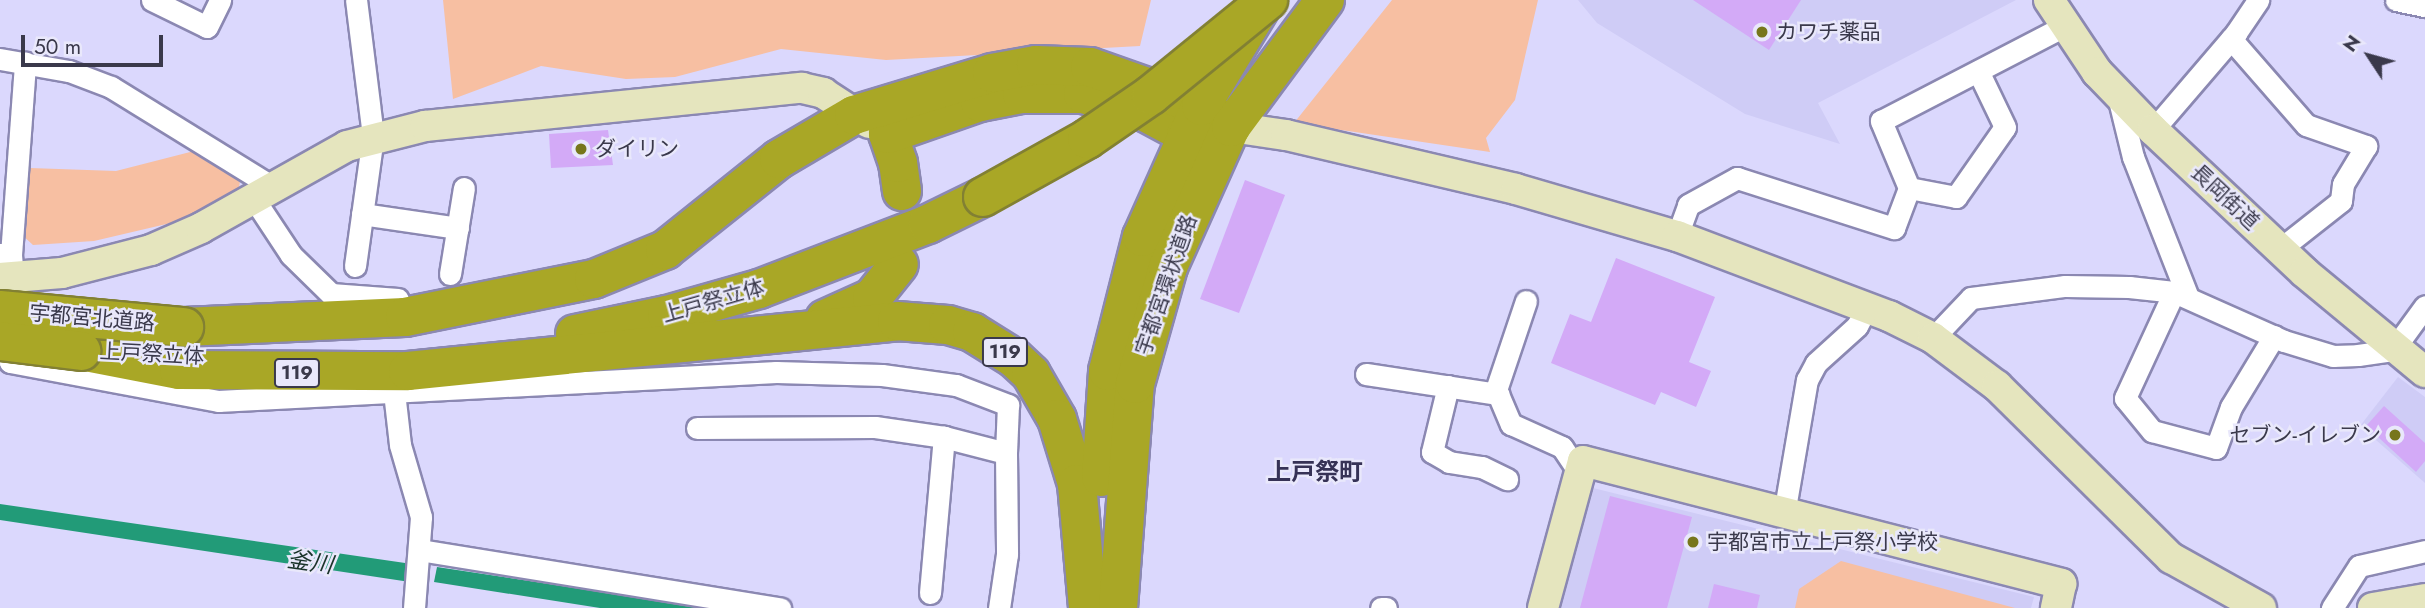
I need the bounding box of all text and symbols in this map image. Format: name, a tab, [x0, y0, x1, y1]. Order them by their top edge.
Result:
place label: カワチ薬品	[1776, 19, 1881, 45]
scale bar	[24, 21, 166, 65]
north arrow	[2334, 21, 2404, 91]
marker: カワチ薬品	[1754, 24, 1770, 40]
text: N	[2336, 29, 2367, 57]
text: 50 m	[34, 32, 81, 62]
place label: ダイリン	[595, 136, 679, 162]
marker: ダイリン	[573, 141, 589, 157]
street label: 長岡街道	[2186, 159, 2264, 235]
street label: 宇都宮環状道路	[1130, 211, 1202, 359]
street label: 上戸祭立体	[659, 274, 767, 328]
street label: 宇都宮北道路	[28, 300, 156, 336]
road number: 119	[981, 336, 1030, 368]
street label: 上戸祭立体	[99, 339, 205, 369]
road number: 119	[272, 358, 322, 388]
place label: セブン-イレブン	[2230, 422, 2381, 448]
marker: セブン-イレブン	[2387, 427, 2403, 443]
district label: 上戸祭町	[1267, 458, 1363, 486]
place label: 宇都宮市立上戸祭小学校	[1707, 529, 1938, 555]
marker: 宇都宮市立上戸祭小学校	[1685, 534, 1701, 550]
water label: 釜川	[285, 545, 335, 579]

